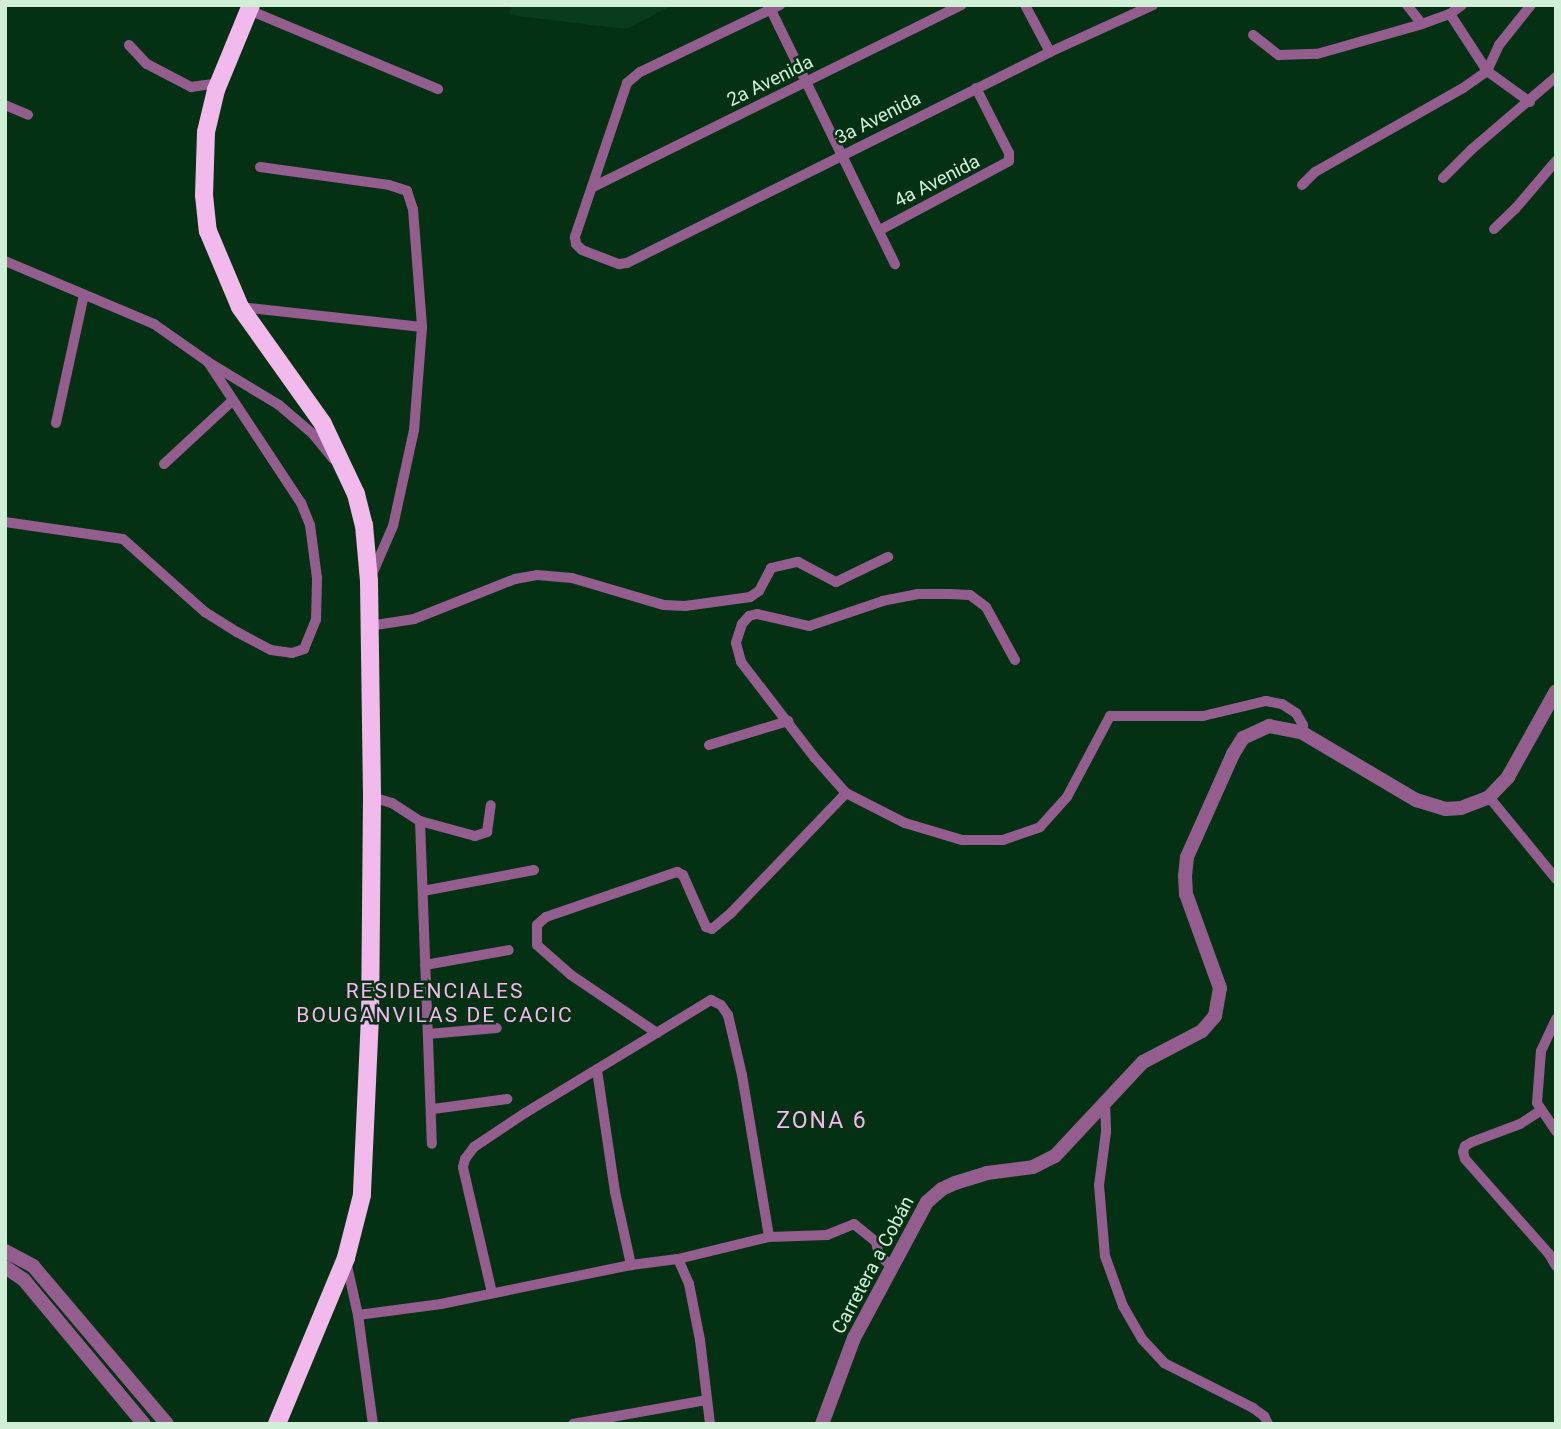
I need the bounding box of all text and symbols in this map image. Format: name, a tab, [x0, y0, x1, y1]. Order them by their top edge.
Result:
street label: 2a Avenida	[723, 50, 817, 112]
street label: 3a Avenida	[831, 87, 925, 149]
street label: 4a Avenida	[890, 150, 984, 212]
district label: RESIDENCIALES BOUGANVILAS DE CACIC	[299, 978, 571, 1028]
district label: ZONA 6	[777, 1107, 867, 1135]
street label: Carretera a Cobán	[827, 1192, 919, 1338]

